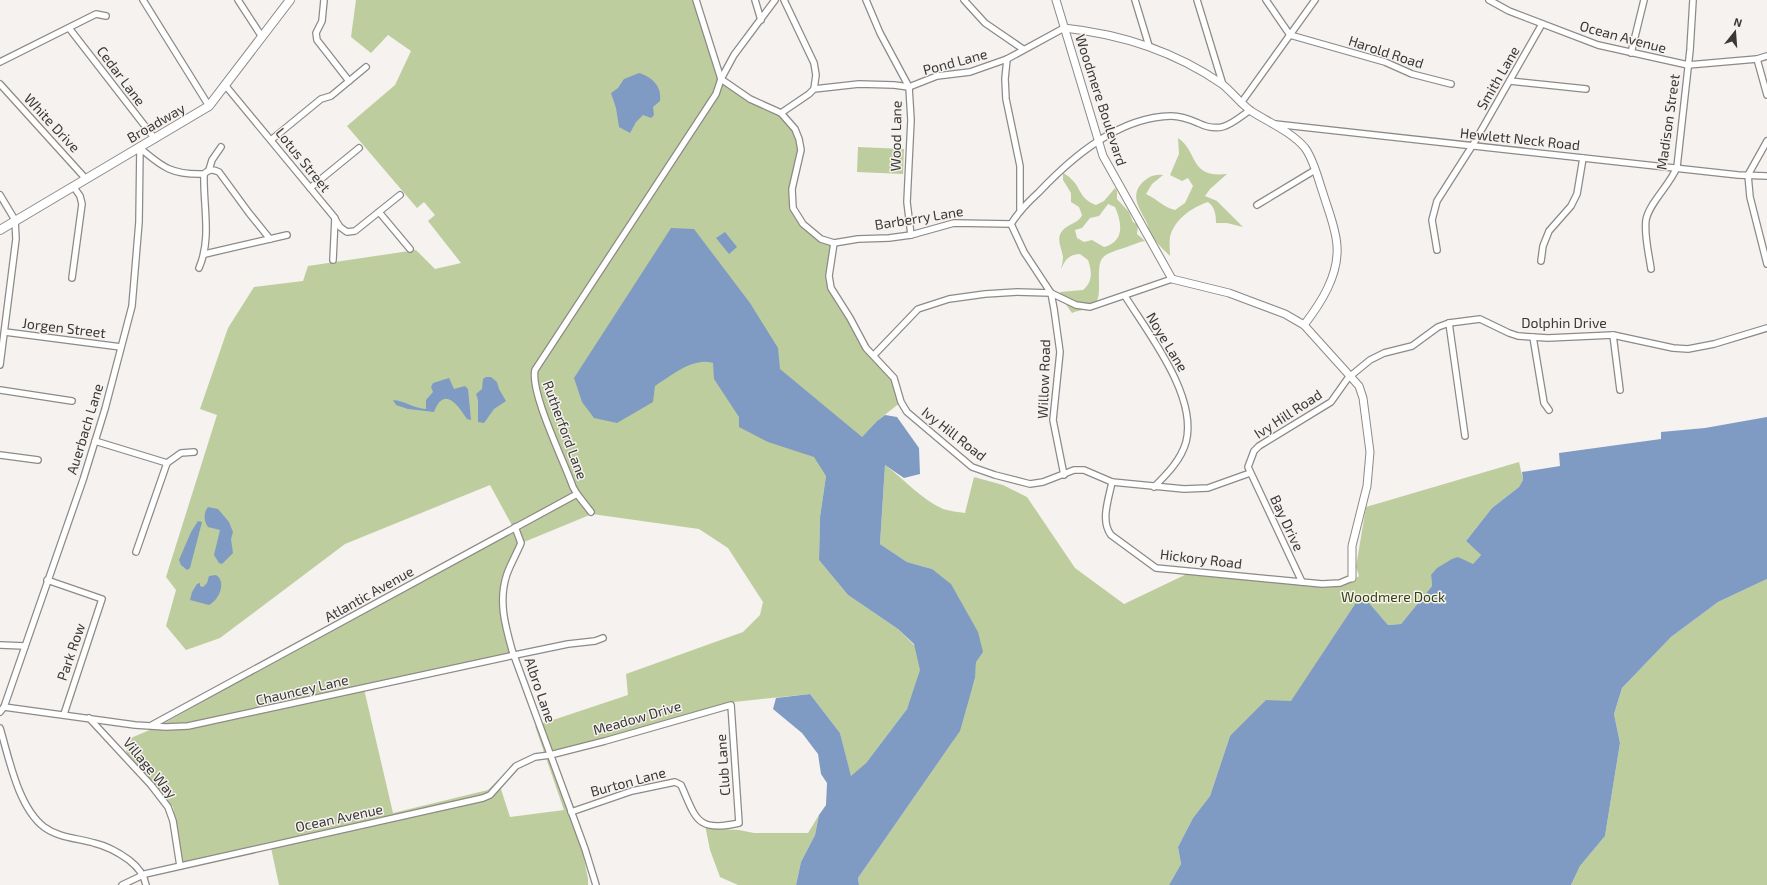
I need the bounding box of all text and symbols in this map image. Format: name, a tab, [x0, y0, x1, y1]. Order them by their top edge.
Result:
north arrow	[1715, 12, 1755, 52]
text: N	[1732, 15, 1744, 29]
street label: Ocean Avenue	[1578, 17, 1668, 56]
street label: Harold Road	[1346, 31, 1426, 72]
street label: Woodmere Boulevard	[1072, 32, 1131, 168]
street label: Cedar Lane	[93, 43, 149, 109]
street label: Smith Lane	[1473, 43, 1523, 113]
street label: Pond Lane	[921, 45, 989, 78]
street label: Madison Street	[1652, 73, 1683, 171]
street label: White Drive	[21, 90, 84, 156]
street label: Broadway	[124, 99, 188, 146]
street label: Wood Lane	[886, 101, 905, 171]
street label: Lotus Street	[272, 124, 334, 195]
street label: Hewlett Neck Road	[1459, 124, 1581, 153]
street label: Barberry Lane	[873, 202, 964, 233]
street label: Noye Lane	[1143, 309, 1192, 375]
street label: Jorgen Street	[21, 314, 107, 341]
street label: Dolphin Drive	[1521, 314, 1607, 331]
street label: Willow Road	[1034, 339, 1053, 419]
street label: Rutherford Lane	[540, 378, 591, 481]
street label: Auerbach Lane	[63, 381, 106, 476]
street label: Ivy Hill Road	[1251, 385, 1325, 442]
street label: Ivy Hill Road	[919, 403, 990, 464]
street label: Bay Drive	[1267, 492, 1308, 553]
street label: Hickory Road	[1159, 545, 1243, 572]
street label: Atlantic Avenue	[321, 562, 416, 625]
park label: Woodmere Dock	[1341, 588, 1445, 605]
street label: Park Row	[53, 620, 88, 683]
street label: Albro Lane	[521, 655, 560, 725]
street label: Chauncey Lane	[254, 671, 350, 708]
street label: Meadow Drive	[591, 697, 683, 738]
street label: Village Way	[120, 734, 181, 802]
street label: Club Lane	[712, 734, 733, 796]
street label: Burton Lane	[588, 763, 667, 800]
street label: Ocean Avenue	[294, 800, 384, 835]

